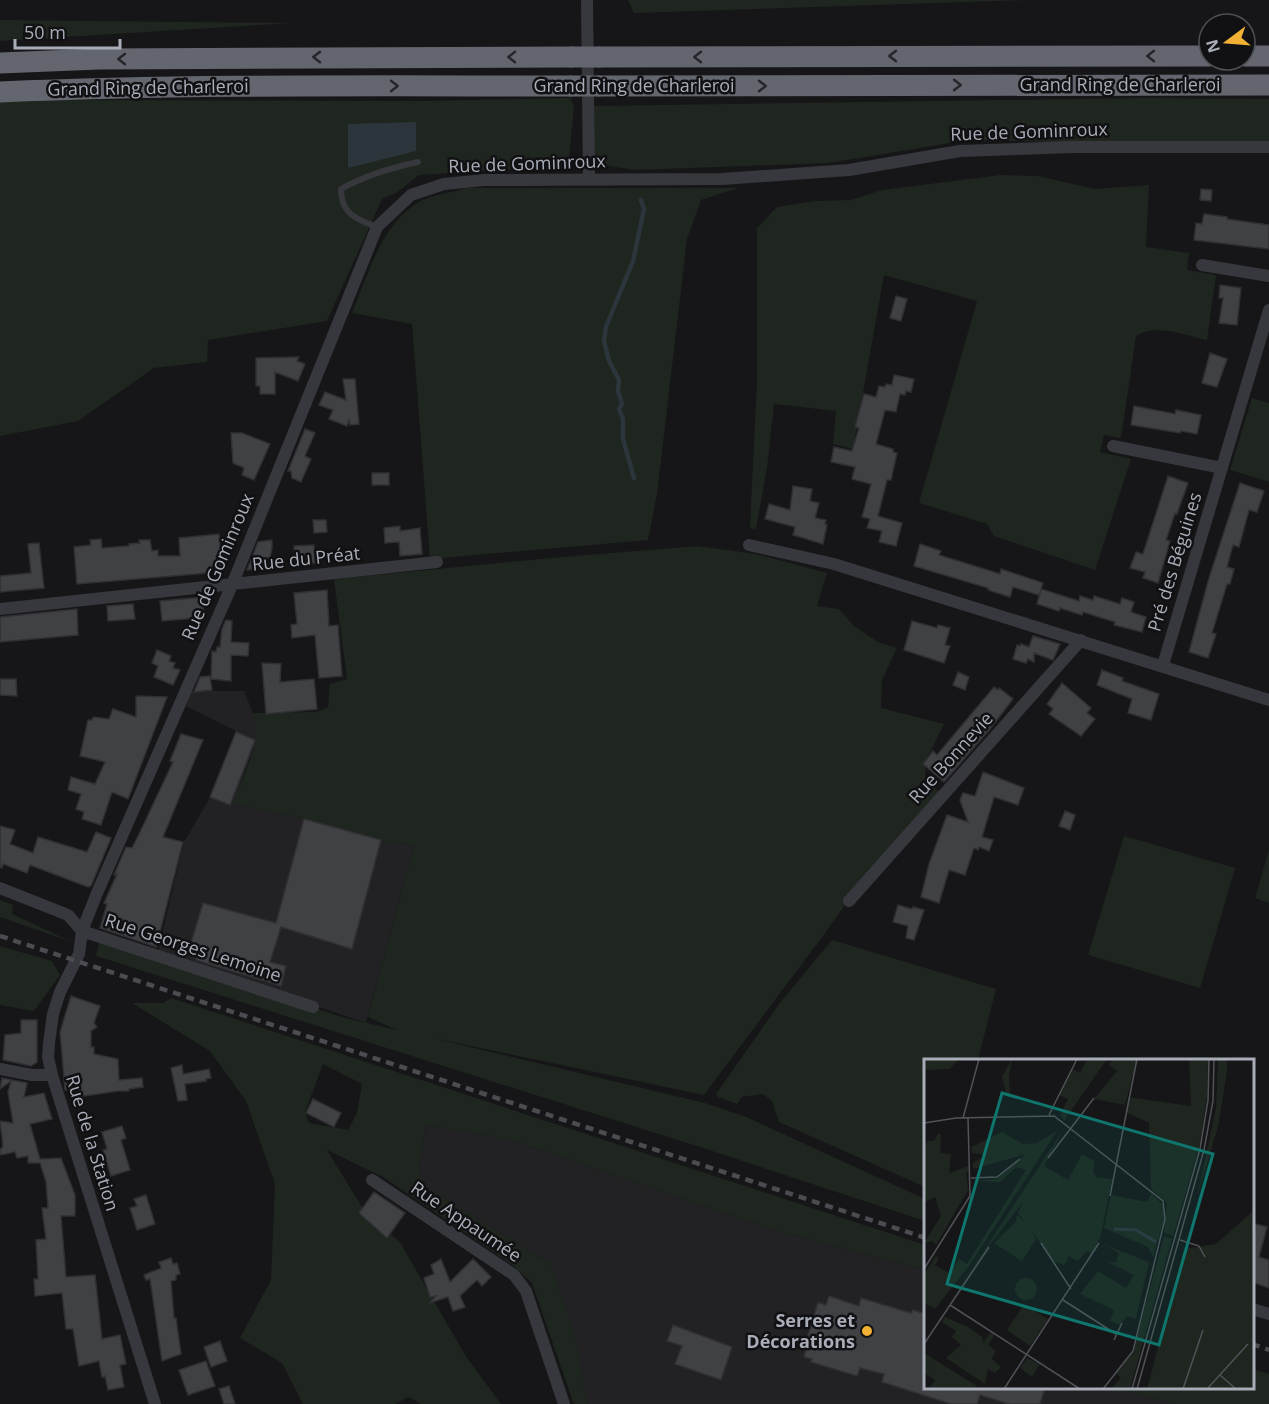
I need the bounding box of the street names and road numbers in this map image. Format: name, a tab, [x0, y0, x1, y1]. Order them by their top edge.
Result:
street label: Grand Ring de Charleroi	[1019, 72, 1221, 96]
street label: Grand Ring de Charleroi	[47, 73, 249, 101]
street label: Grand Ring de Charleroi	[533, 73, 735, 97]
street label: Rue de Gominroux	[950, 116, 1109, 146]
street label: Rue de Gominroux	[448, 148, 607, 178]
street label: Rue de Gominroux	[175, 489, 259, 644]
street label: Pré des Béguines	[1141, 489, 1207, 634]
street label: Rue du Préat	[251, 540, 361, 576]
street label: Rue Bonnevie	[903, 706, 998, 808]
street label: Rue Georges Lemoine	[102, 907, 285, 987]
street label: Rue de la Station	[61, 1072, 125, 1214]
street label: Rue Appaumée	[407, 1175, 526, 1267]

